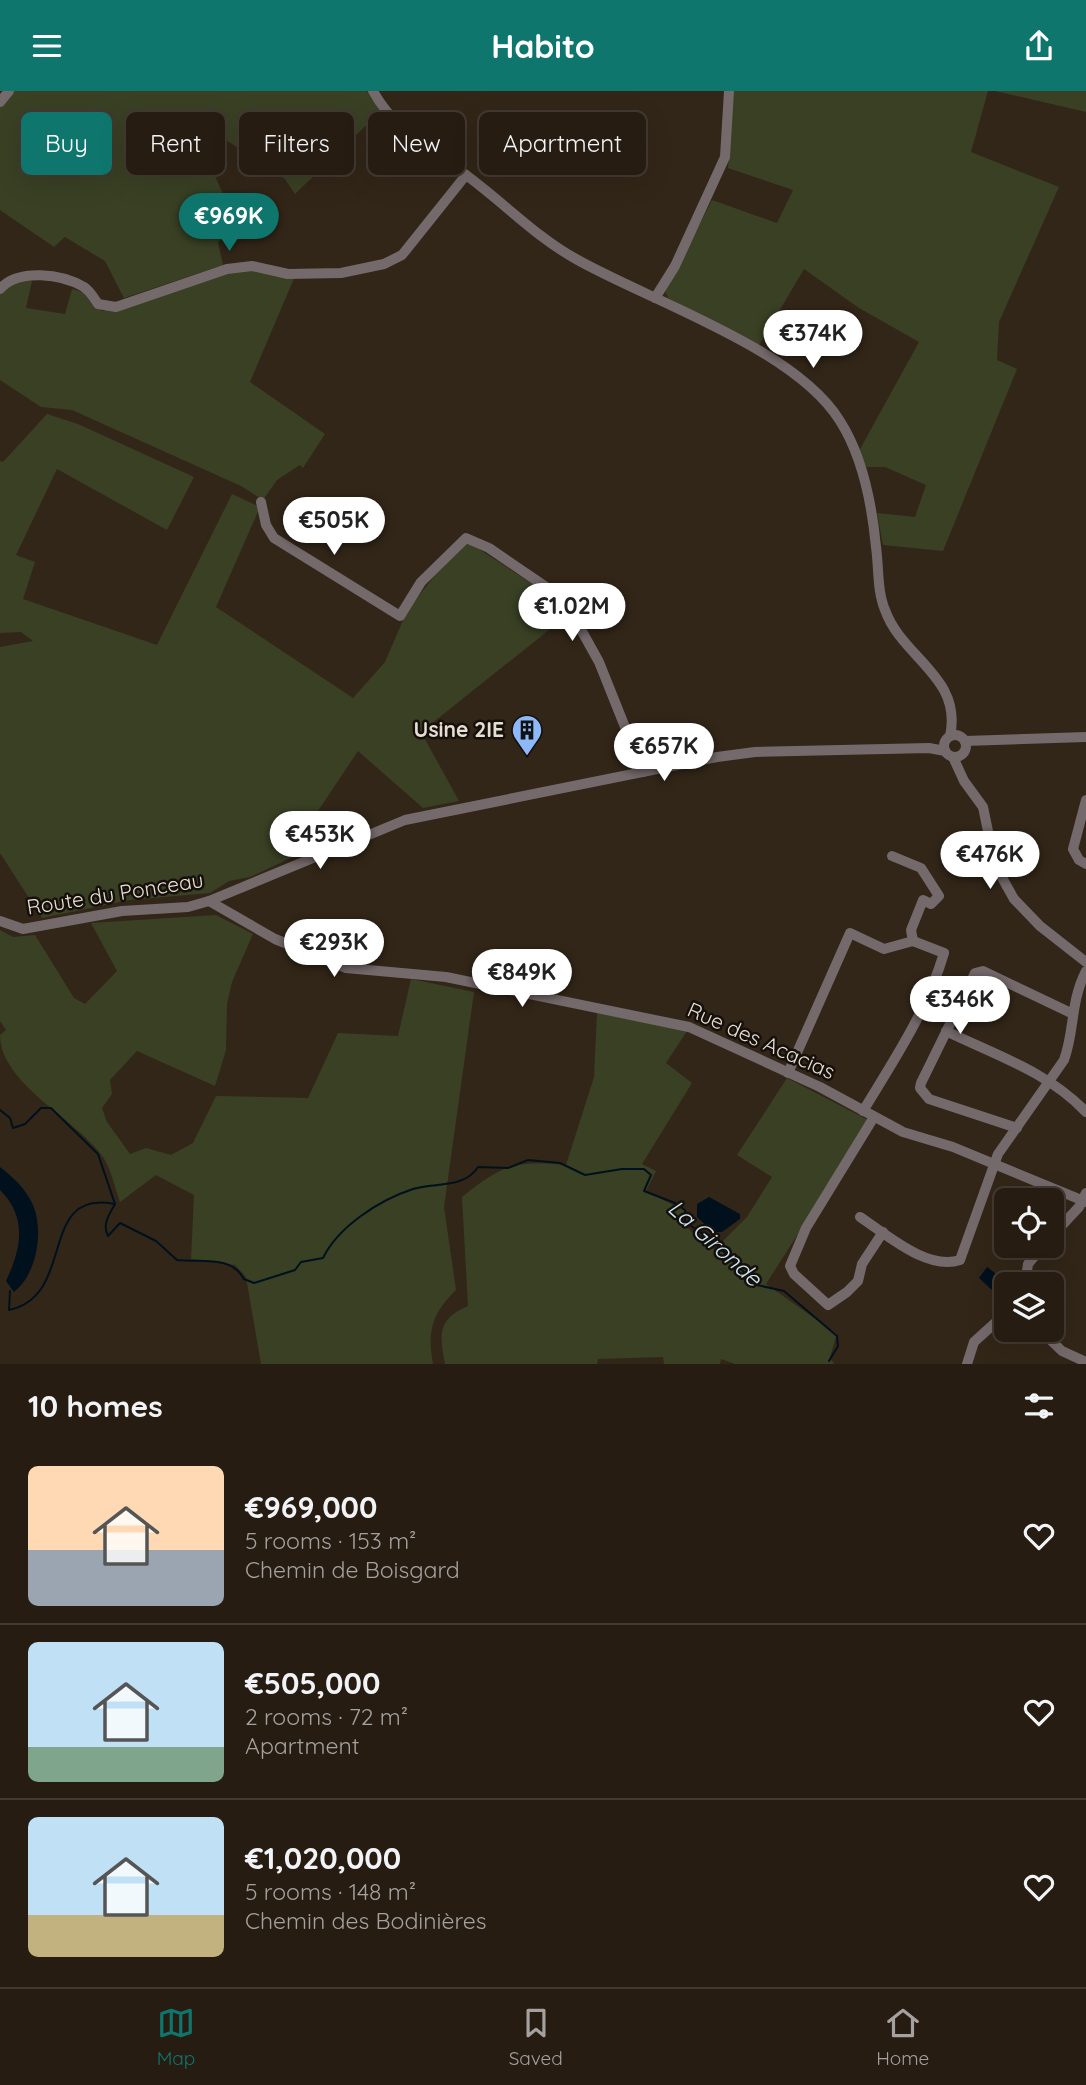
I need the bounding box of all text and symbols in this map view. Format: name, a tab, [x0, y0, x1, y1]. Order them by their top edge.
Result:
text: Habito	[491, 26, 595, 66]
icon: menu	[28, 27, 66, 65]
icon: share	[1020, 27, 1058, 65]
chip: Buy	[21, 112, 112, 175]
chip: Rent	[126, 112, 225, 175]
chip: Filters	[239, 112, 354, 175]
chip: New	[368, 112, 465, 175]
chip: Apartment	[479, 112, 646, 175]
pin: €969K	[180, 193, 278, 253]
text: €969K	[195, 201, 263, 230]
pin: €374K	[764, 310, 862, 370]
text: €374K	[779, 318, 847, 347]
pin: €505K	[285, 497, 383, 557]
text: €505K	[299, 505, 369, 534]
pin: €1.02M	[515, 583, 629, 643]
text: €1.02M	[534, 591, 610, 620]
building icon: Usine 2IE	[510, 713, 544, 757]
place label: Usine 2IE	[414, 716, 504, 742]
pin: €657K	[615, 723, 713, 783]
text: €657K	[630, 731, 698, 760]
pin: €453K	[271, 811, 369, 871]
text: €453K	[286, 819, 354, 848]
pin: €476K	[941, 831, 1039, 891]
text: €476K	[957, 839, 1023, 868]
street label: Route du Ponceau	[25, 866, 205, 920]
pin: €293K	[285, 919, 383, 979]
text: €293K	[300, 927, 368, 956]
pin: €849K	[473, 949, 571, 1009]
text: €849K	[488, 957, 556, 986]
pin: €346K	[911, 977, 1009, 1036]
text: €346K	[926, 984, 994, 1013]
street label: Rue des Acacias	[684, 996, 839, 1084]
map controls	[994, 1188, 1064, 1342]
button: locate	[994, 1188, 1064, 1258]
water label: La Gironde	[663, 1193, 769, 1293]
button: layers	[994, 1272, 1064, 1342]
text: 10 homes	[28, 1387, 163, 1425]
icon: filters	[1020, 1387, 1058, 1425]
text: €969,000	[245, 1488, 377, 1526]
icon: home	[84, 1494, 168, 1578]
icon: heart	[1020, 1517, 1058, 1555]
text: 5 rooms · 153 m²	[245, 1526, 416, 1555]
text: Chemin de Boisgard	[245, 1555, 460, 1584]
text: €505,000	[245, 1664, 380, 1702]
icon: home	[84, 1670, 168, 1754]
icon: heart	[1020, 1693, 1058, 1731]
text: 2 rooms · 72 m²	[245, 1702, 408, 1731]
text: Apartment	[245, 1731, 359, 1760]
text: €1,020,000	[245, 1839, 401, 1877]
icon: home	[84, 1845, 168, 1929]
icon: heart	[1020, 1868, 1058, 1906]
text: 5 rooms · 148 m²	[245, 1877, 416, 1906]
text: Chemin des Bodinières	[245, 1906, 487, 1935]
tab: Map	[157, 2004, 195, 2070]
tab: Saved	[509, 2004, 563, 2070]
tab: Home	[876, 2004, 929, 2070]

